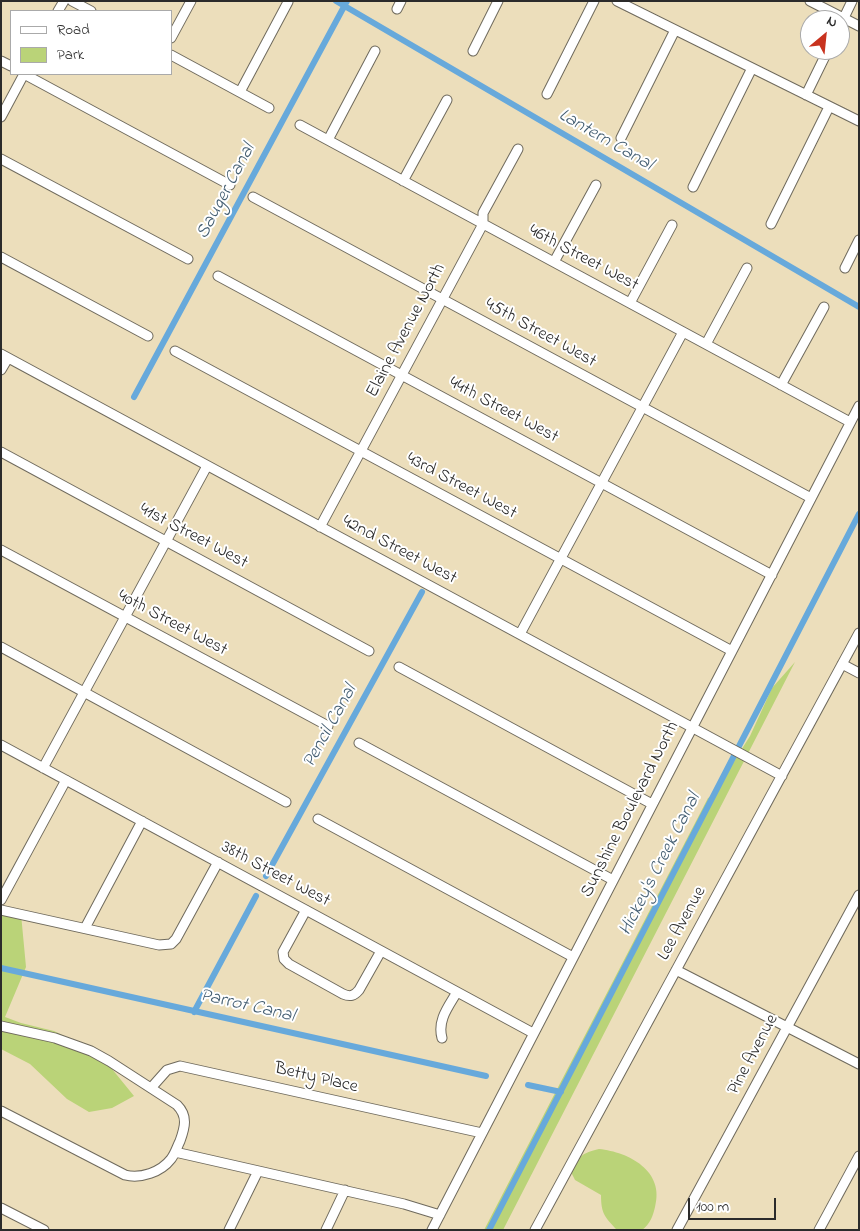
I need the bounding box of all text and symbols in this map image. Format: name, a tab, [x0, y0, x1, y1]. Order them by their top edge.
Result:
legend	[10, 10, 172, 75]
north arrow	[800, 10, 850, 60]
text: N	[823, 11, 841, 34]
text: Road	[57, 19, 90, 41]
text: Park	[57, 44, 84, 66]
water label: Lantern Canal	[554, 105, 656, 177]
water label: Sauger Canal	[192, 141, 262, 243]
street label: 46th Street West	[524, 221, 642, 297]
street label: Elaine Avenue North	[363, 260, 451, 402]
street label: 45th Street West	[481, 295, 599, 373]
street label: 44th Street West	[445, 373, 561, 449]
street label: 43rd Street West	[402, 449, 520, 525]
street label: 41st Street West	[135, 499, 251, 575]
street label: 42nd Street West	[338, 512, 460, 590]
street label: 40th Street West	[113, 586, 231, 662]
water label: Pencil Canal	[299, 682, 363, 772]
street label: Sunshine Boulevard North	[577, 718, 685, 902]
water label: Hickey's Creek Canal	[615, 790, 707, 940]
street label: 38th Street West	[217, 837, 333, 913]
street label: Lee Avenue	[654, 883, 712, 965]
water label: Parrot Canal	[197, 985, 297, 1029]
street label: Pine Avenue	[724, 1011, 784, 1099]
street label: Betty Place	[272, 1059, 360, 1099]
scale bar	[690, 1188, 778, 1220]
text: 100 m	[696, 1196, 729, 1218]

